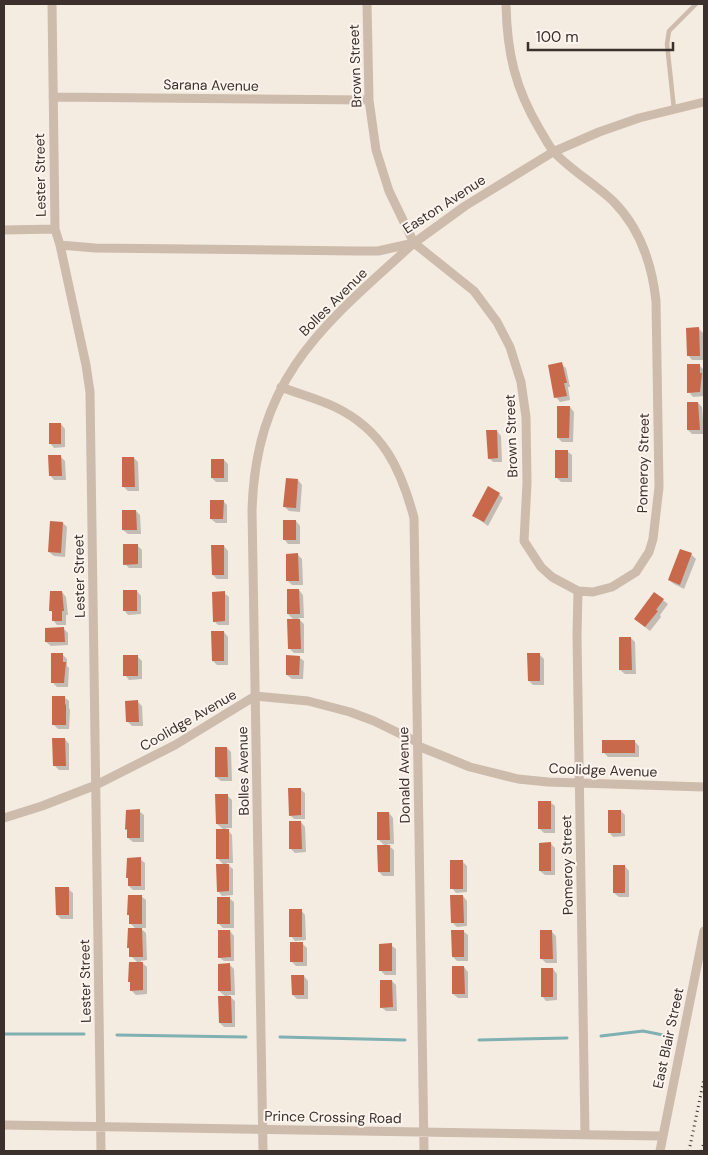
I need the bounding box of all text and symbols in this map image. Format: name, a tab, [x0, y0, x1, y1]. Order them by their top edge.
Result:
scale bar	[528, 20, 673, 52]
street label: Brown Street	[345, 24, 365, 108]
text: 100 m	[536, 27, 579, 47]
street label: Sarana Avenue	[163, 75, 259, 95]
street label: Lester Street	[30, 133, 50, 217]
street label: Easton Avenue	[399, 171, 489, 237]
street label: Bolles Avenue	[295, 264, 371, 340]
street label: Brown Street	[501, 394, 521, 478]
street label: Pomeroy Street	[633, 413, 653, 513]
street label: Lester Street	[69, 534, 89, 618]
street label: Coolidge Avenue	[136, 685, 240, 755]
street label: Bolles Avenue	[233, 726, 253, 816]
street label: Donald Avenue	[394, 726, 414, 824]
street label: Coolidge Avenue	[548, 759, 658, 781]
street label: Pomeroy Street	[557, 815, 577, 915]
street label: Lester Street	[75, 939, 95, 1023]
street label: East Blair Street	[649, 986, 687, 1090]
street label: Prince Crossing Road	[264, 1107, 402, 1127]

